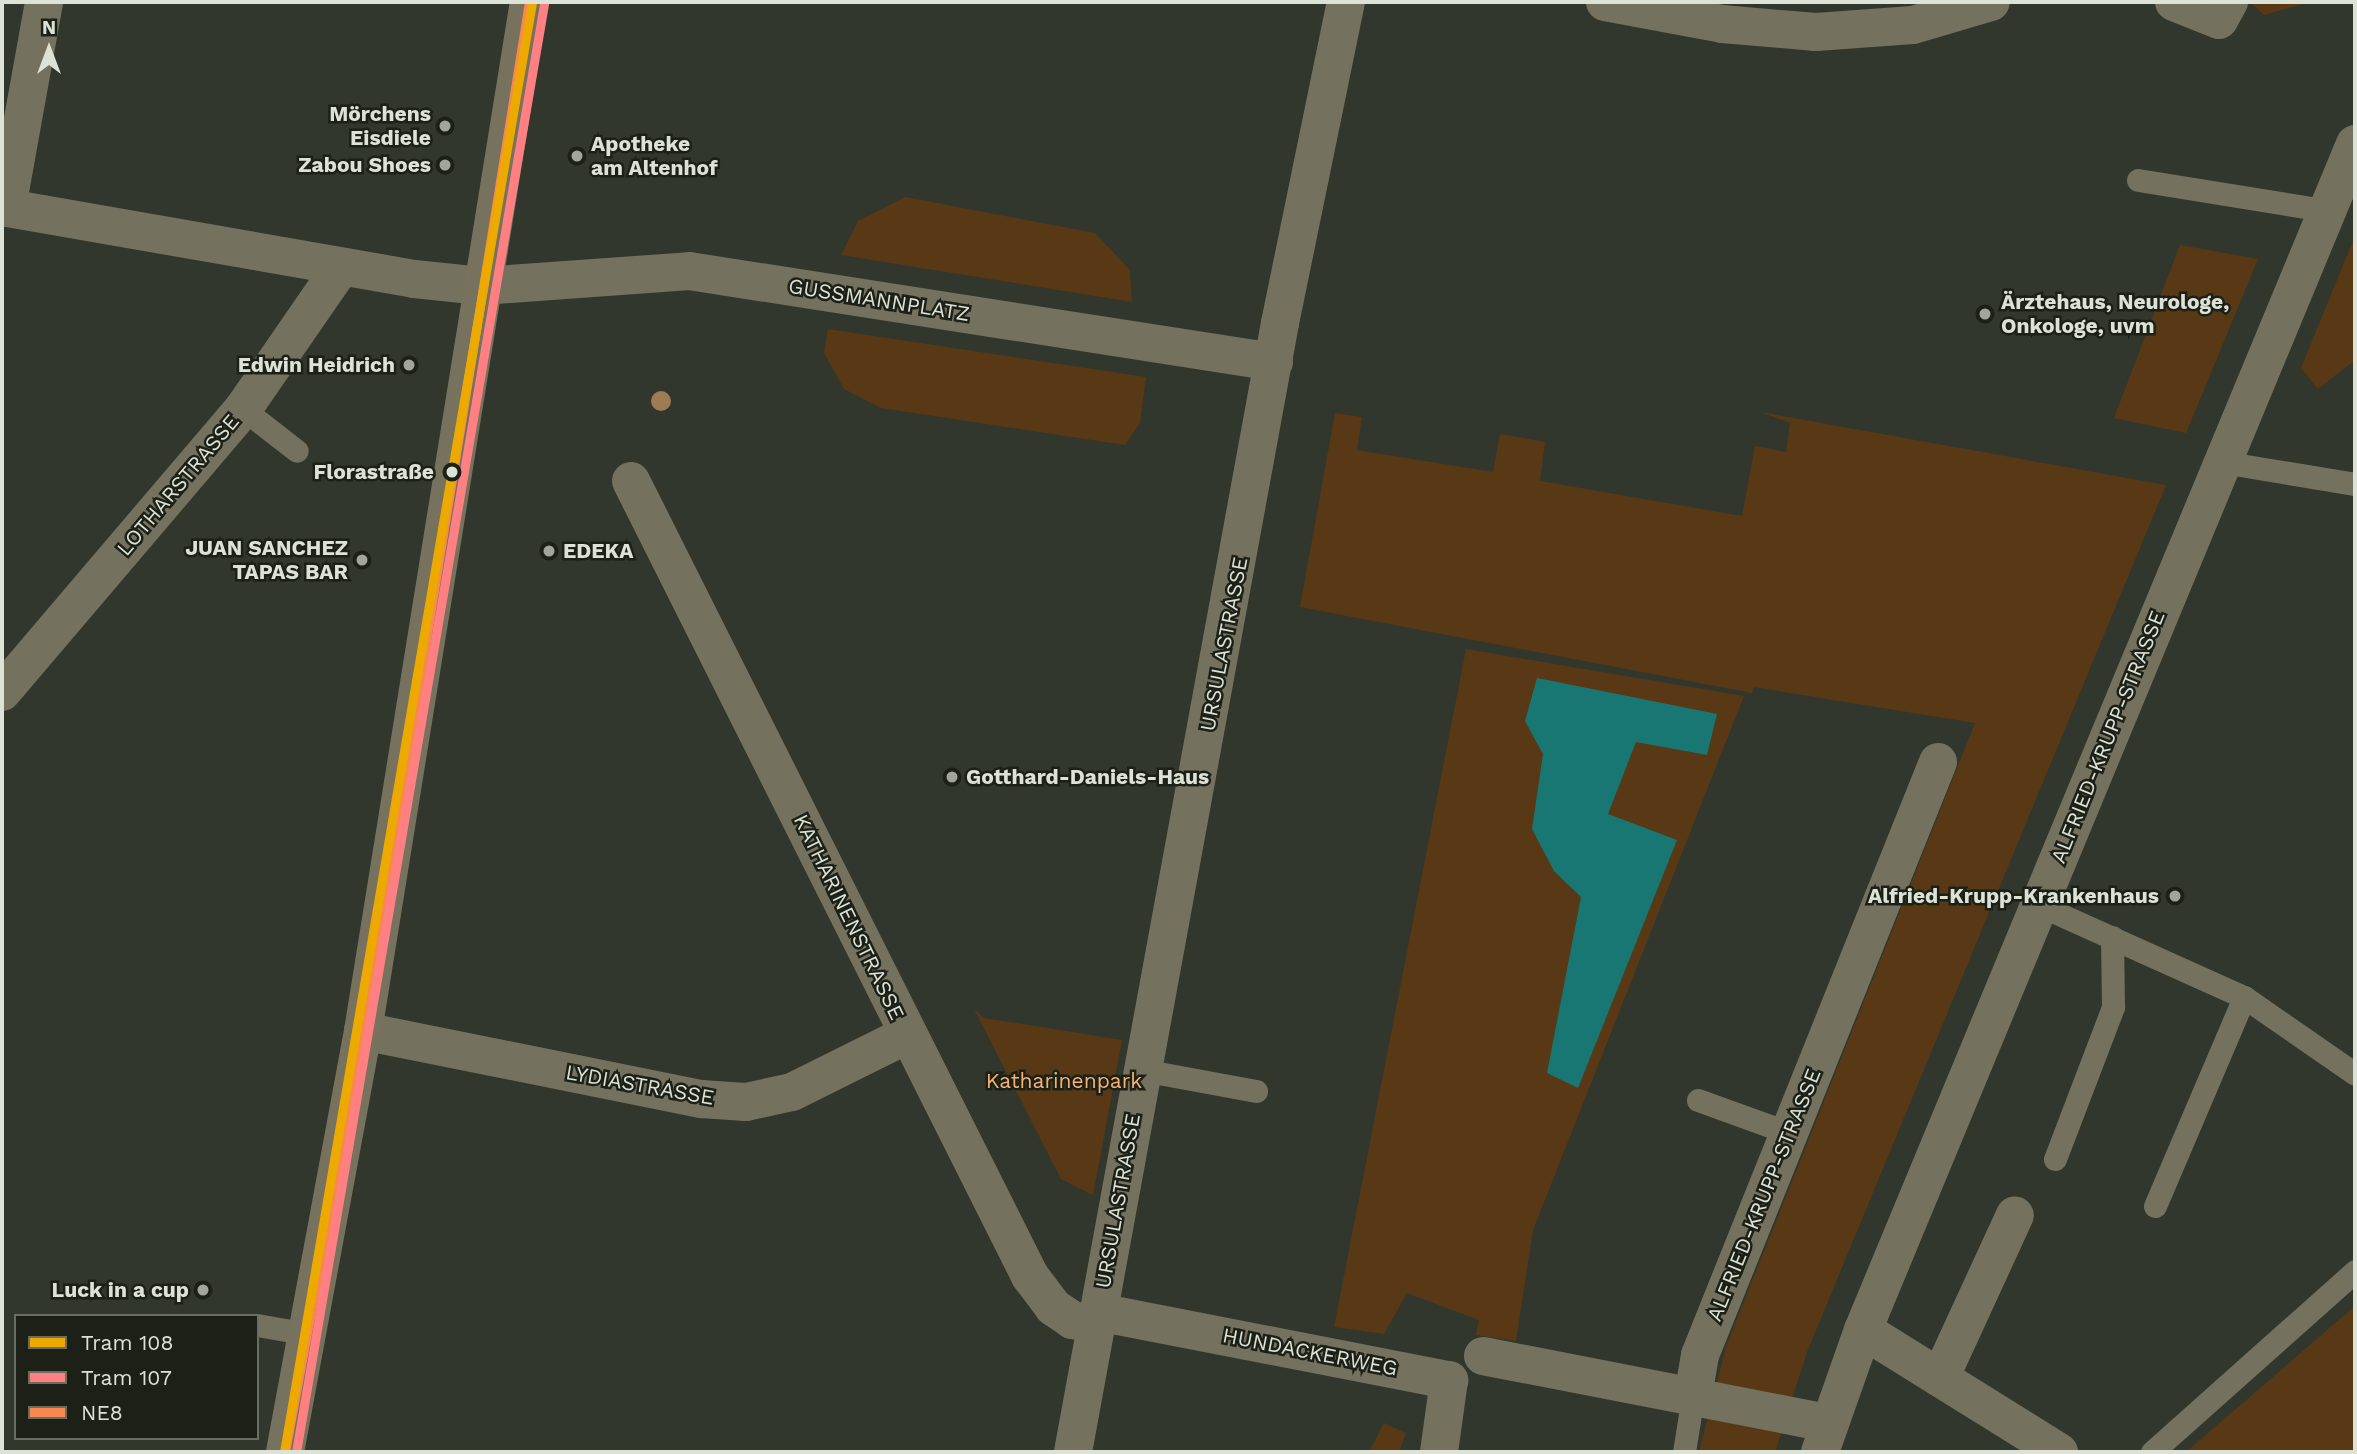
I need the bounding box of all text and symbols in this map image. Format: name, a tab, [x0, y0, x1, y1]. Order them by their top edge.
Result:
north arrow	[14, 14, 84, 84]
text: N	[42, 16, 56, 39]
place label: Mörchens Eisdiele	[329, 101, 431, 151]
marker: Mörchens Eisdiele	[437, 118, 453, 134]
place label: Apotheke am Altenhof	[591, 131, 718, 181]
marker: Apotheke am Altenhof	[569, 148, 585, 164]
place label: Zabou Shoes	[298, 152, 431, 178]
marker: Zabou Shoes	[437, 157, 453, 173]
street label: GUSSMANNPLATZ	[787, 273, 971, 327]
place label: Ärztehaus, Neurologe, Onkologe, uvm	[2001, 289, 2229, 339]
marker: Ärztehaus, Neurologe, Onkologe, uvm	[1975, 304, 1995, 324]
place label: Edwin Heidrich	[238, 352, 395, 378]
marker: Edwin Heidrich	[401, 357, 417, 373]
street label: LOTHARSTRASSE	[112, 409, 244, 561]
place label: Florastraße	[313, 459, 434, 485]
marker: Florastraße	[441, 461, 463, 483]
place label: JUAN SANCHEZ TAPAS BAR	[185, 535, 348, 585]
place label: EDEKA	[563, 538, 633, 564]
marker: EDEKA	[541, 543, 557, 559]
marker: JUAN SANCHEZ TAPAS BAR	[354, 552, 370, 568]
street label: URSULASTRASSE	[1195, 555, 1253, 733]
street label: ALFRIED-KRUPP-STRASSE	[2046, 607, 2170, 867]
place label: Gotthard-Daniels-Haus	[966, 764, 1209, 790]
marker: Gotthard-Daniels-Haus	[944, 769, 960, 785]
street label: KATHARINENSTRASSE	[788, 810, 910, 1024]
place label: Alfried-Krupp-Krankenhaus	[1868, 883, 2159, 909]
marker: Alfried-Krupp-Krankenhaus	[2165, 886, 2185, 906]
street label: LYDIASTRASSE	[564, 1060, 716, 1110]
street label: ALFRIED-KRUPP-STRASSE	[1702, 1065, 1826, 1325]
park label: Katharinenpark	[986, 1068, 1142, 1094]
street label: URSULASTRASSE	[1090, 1112, 1146, 1290]
place label: Luck in a cup	[51, 1277, 189, 1303]
marker: Luck in a cup	[195, 1282, 211, 1298]
legend	[14, 1314, 259, 1440]
street label: HUNDACKERWEG	[1220, 1323, 1400, 1381]
text: Tram 108	[81, 1330, 173, 1355]
text: Tram 107	[81, 1365, 172, 1390]
text: NE8	[81, 1400, 123, 1425]

